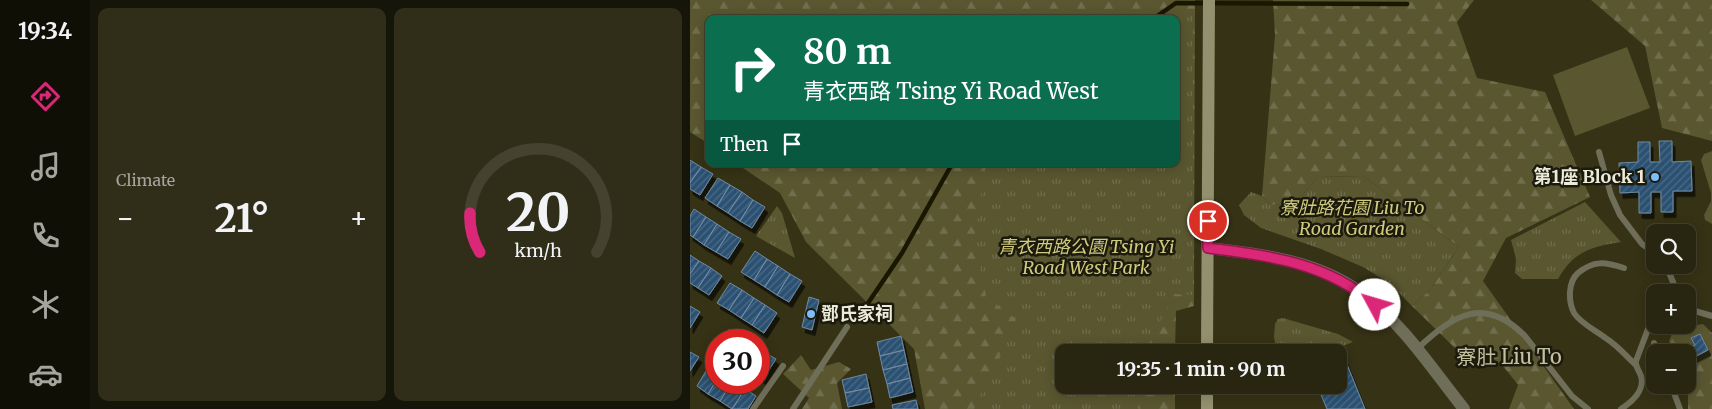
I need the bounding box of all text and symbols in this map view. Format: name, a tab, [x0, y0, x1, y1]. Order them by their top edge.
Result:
text: 19:34	[18, 17, 72, 45]
text: 80 m	[803, 30, 891, 74]
icon: right	[720, 35, 785, 100]
text: 青衣西路 Tsing Yi Road West	[803, 77, 1098, 105]
icon: directions	[28, 79, 63, 114]
icon: arrive	[778, 130, 806, 158]
text: Then	[720, 132, 768, 156]
icon: music	[28, 149, 63, 184]
place label: 第1座 Block 1	[1534, 165, 1645, 188]
text: Climate	[116, 170, 175, 190]
marker: 第1座 Block 1	[1649, 171, 1661, 183]
text: 20	[506, 180, 570, 245]
text: 21°	[215, 195, 269, 242]
park label: 寮肚路花園 Liu To Road Garden	[1280, 196, 1424, 240]
text: −	[116, 200, 135, 236]
text: +	[349, 200, 368, 236]
pin	[1187, 200, 1229, 242]
icon: arrive	[1194, 207, 1222, 235]
icon: phone	[28, 218, 63, 253]
map controls	[1646, 224, 1696, 394]
button: search	[1646, 224, 1696, 274]
park label: 青衣西路公園 Tsing Yi Road West Park	[998, 235, 1174, 279]
text: km/h	[514, 239, 562, 262]
position arrow	[1348, 278, 1400, 330]
button: +	[1646, 284, 1696, 334]
icon: climate	[28, 287, 63, 322]
place label: 鄧氏家祠	[821, 302, 893, 325]
marker: 鄧氏家祠	[805, 308, 817, 320]
speed limit sign: 30	[705, 329, 770, 394]
district label: 寮肚 Liu To	[1456, 344, 1562, 369]
button: −	[1646, 344, 1696, 394]
icon: car	[28, 357, 63, 392]
text: 19:35 · 1 min · 90 m	[1117, 357, 1285, 381]

